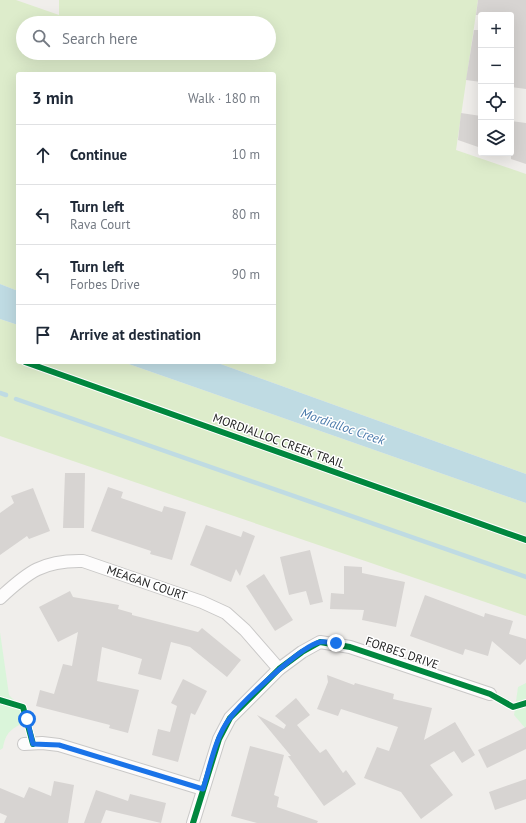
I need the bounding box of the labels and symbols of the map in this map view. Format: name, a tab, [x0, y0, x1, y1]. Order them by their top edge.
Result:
water label: Mordialloc Creek	[299, 404, 388, 449]
street label: MORDIALLOC CREEK TRAIL	[211, 410, 347, 471]
street label: MEAGAN COURT	[105, 562, 190, 603]
street label: FORBES DRIVE	[364, 633, 441, 672]
route end	[327, 634, 345, 652]
route start	[18, 710, 36, 728]

